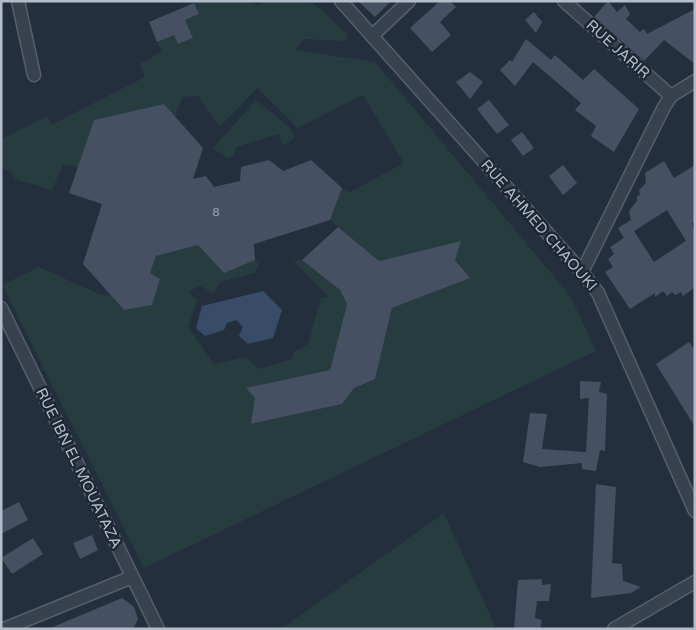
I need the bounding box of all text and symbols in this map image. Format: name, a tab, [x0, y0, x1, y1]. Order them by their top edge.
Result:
street label: RUE JARIR	[582, 16, 654, 82]
street label: RUE AHMED CHAOUKI	[477, 156, 601, 294]
house number: 8	[212, 205, 220, 219]
street label: RUE IBN EL MOUATAZA	[32, 385, 126, 551]

